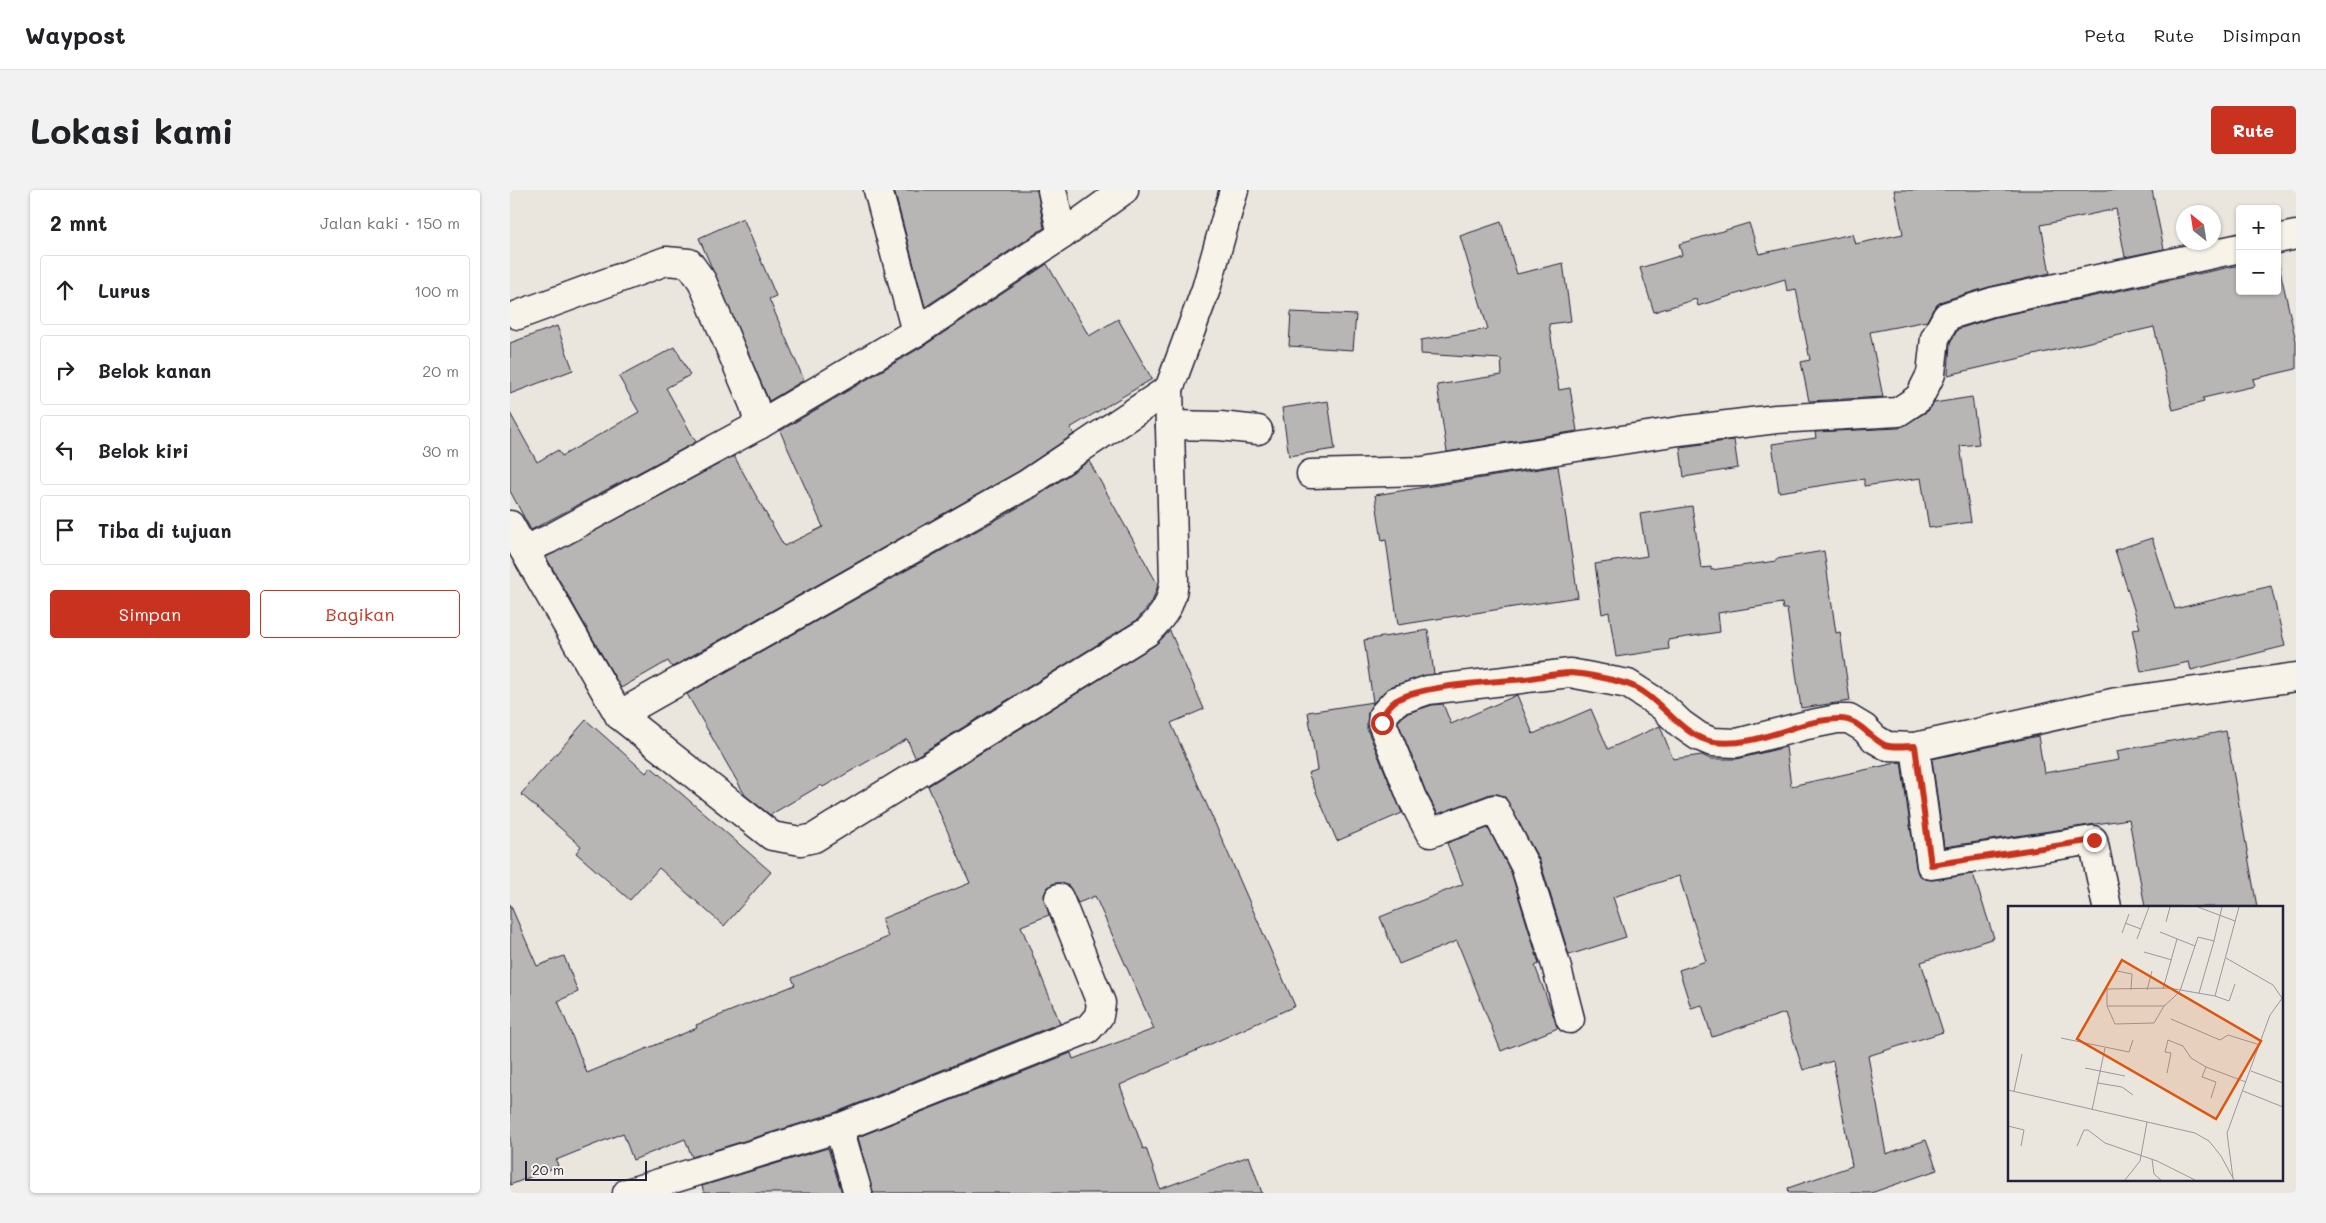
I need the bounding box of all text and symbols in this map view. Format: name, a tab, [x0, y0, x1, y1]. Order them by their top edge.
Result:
text: Waypost	[25, 19, 126, 50]
text: Peta	[2084, 23, 2126, 47]
text: Rute	[2154, 23, 2194, 47]
text: Disimpan	[2222, 23, 2301, 47]
button: Rute	[2211, 106, 2296, 154]
text: Lokasi kami	[30, 107, 234, 153]
north arrow	[2176, 205, 2221, 250]
map controls	[2236, 205, 2281, 295]
button: +	[2236, 205, 2281, 250]
text: 2 mnt	[50, 209, 107, 236]
text: Jalan kaki · 150 m	[320, 212, 460, 233]
button: −	[2236, 250, 2281, 295]
icon: ahead	[51, 276, 79, 304]
text: Lurus	[98, 278, 150, 303]
text: 100 m	[414, 280, 459, 301]
icon: right	[51, 356, 79, 384]
text: Belok kanan	[98, 358, 211, 383]
text: 20 m	[422, 360, 459, 381]
icon: left	[51, 436, 79, 464]
text: Belok kiri	[98, 438, 189, 463]
text: 30 m	[422, 440, 459, 461]
icon: arrive	[51, 516, 79, 544]
text: Tiba di tujuan	[98, 518, 231, 543]
button: Simpan	[50, 590, 250, 638]
button: Bagikan	[260, 590, 460, 638]
route start	[1371, 712, 1394, 735]
route end	[2083, 829, 2106, 852]
inset map	[2008, 906, 2284, 1180]
scale bar	[525, 1158, 648, 1181]
text: 20 m	[532, 1160, 564, 1179]

